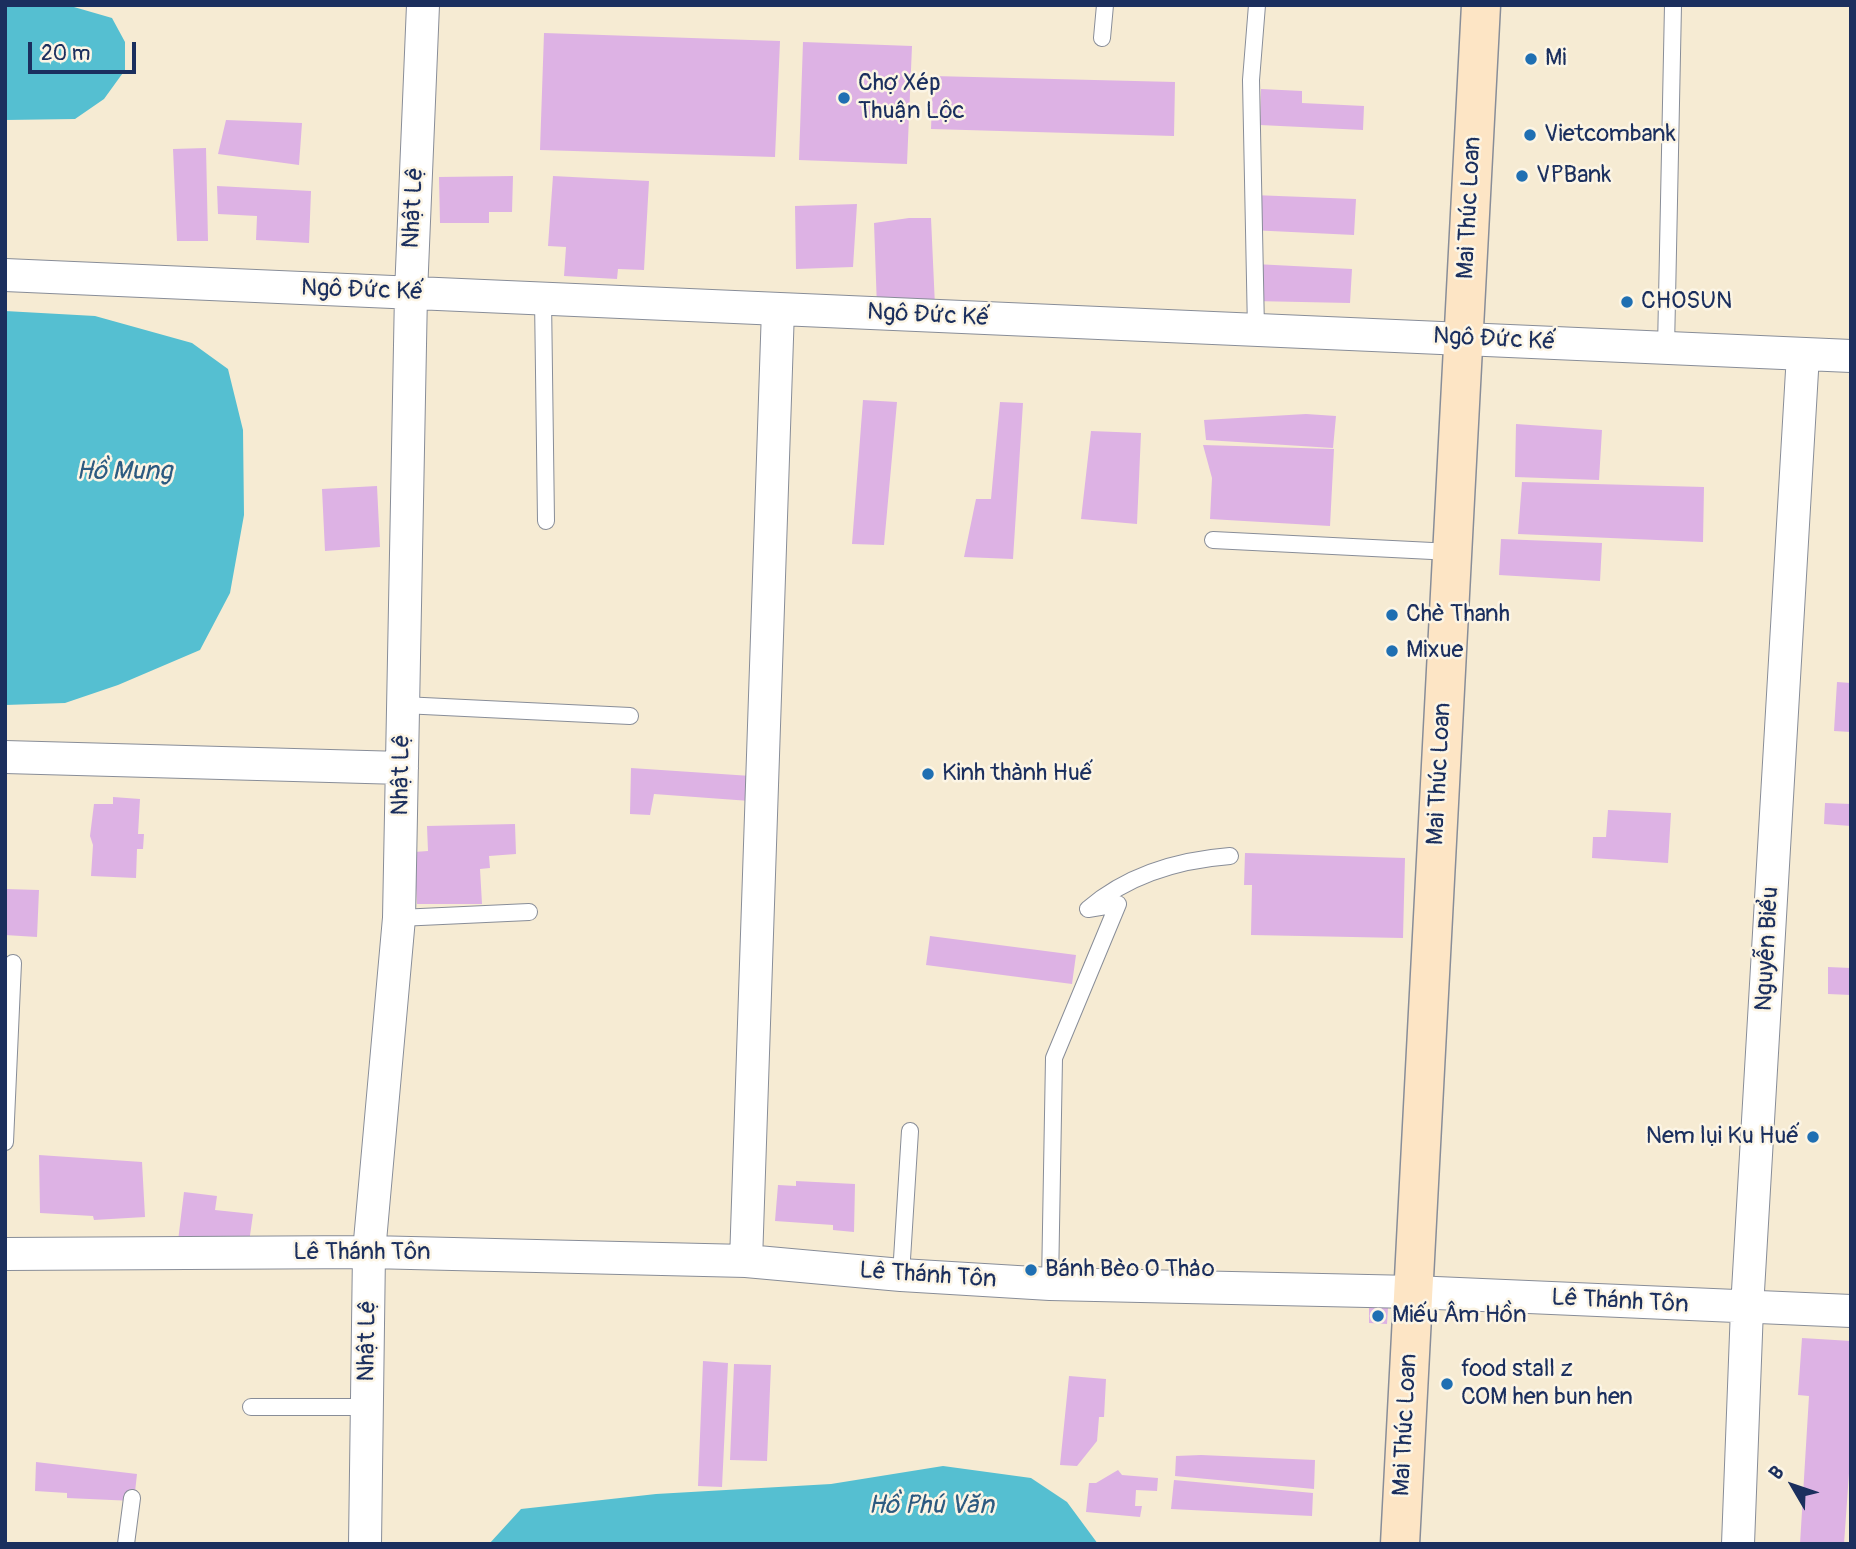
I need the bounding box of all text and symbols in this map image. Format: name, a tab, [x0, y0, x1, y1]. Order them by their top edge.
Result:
scale bar	[32, 28, 140, 72]
text: 20 m	[41, 40, 90, 67]
place label: Mi	[1545, 45, 1567, 73]
marker: Mi	[1523, 51, 1539, 67]
place label: Chợ Xép Thuận Lộc	[858, 70, 965, 126]
marker: Chợ Xép Thuận Lộc	[836, 90, 852, 106]
place label: Vietcombank	[1544, 121, 1676, 149]
marker: Vietcombank	[1522, 127, 1538, 143]
street label: Mai Thúc Loan	[1452, 136, 1488, 280]
place label: VPBank	[1536, 162, 1611, 190]
street label: Nhật Lệ	[397, 167, 431, 249]
marker: VPBank	[1514, 168, 1530, 184]
street label: Ngô Đức Kế	[300, 274, 424, 308]
place label: CHOSUN	[1641, 288, 1732, 316]
marker: CHOSUN	[1619, 294, 1635, 310]
street label: Ngô Đức Kế	[866, 298, 990, 334]
street label: Ngô Đức Kế	[1432, 322, 1556, 358]
water label: Hồ Mung	[76, 456, 172, 488]
place label: Chè Thanh	[1406, 601, 1510, 629]
marker: Chè Thanh	[1384, 607, 1400, 623]
place label: Mixue	[1406, 637, 1463, 665]
marker: Mixue	[1384, 643, 1400, 659]
street label: Mai Thúc Loan	[1422, 702, 1458, 846]
street label: Nhật Lệ	[387, 734, 417, 816]
place label: Kinh thành Huế	[942, 760, 1092, 788]
marker: Kinh thành Huế	[920, 766, 936, 782]
street label: Nguyễn Biểu	[1750, 886, 1786, 1012]
place label: Nem lụi Ku Huế	[1646, 1123, 1799, 1151]
marker: Nem lụi Ku Huế	[1805, 1129, 1821, 1145]
street label: Lê Thánh Tôn	[293, 1239, 431, 1267]
place label: Bánh Bèo O Thảo	[1045, 1256, 1215, 1284]
street label: Lê Thánh Tôn	[858, 1257, 998, 1295]
marker: Bánh Bèo O Thảo	[1023, 1262, 1039, 1278]
street label: Lê Thánh Tôn	[1551, 1284, 1689, 1320]
street label: Nhật Lệ	[353, 1300, 383, 1382]
place label: Miếu Âm Hồn	[1392, 1302, 1527, 1330]
marker: Miếu Âm Hồn	[1370, 1308, 1386, 1324]
street label: Mai Thúc Loan	[1388, 1353, 1424, 1497]
place label: food stall z COM hen bun hen	[1461, 1356, 1633, 1412]
marker: food stall z COM hen bun hen	[1439, 1376, 1455, 1392]
north arrow	[1758, 1451, 1828, 1521]
text: B	[1764, 1461, 1789, 1485]
water label: Hồ Phú Văn	[868, 1490, 994, 1522]

